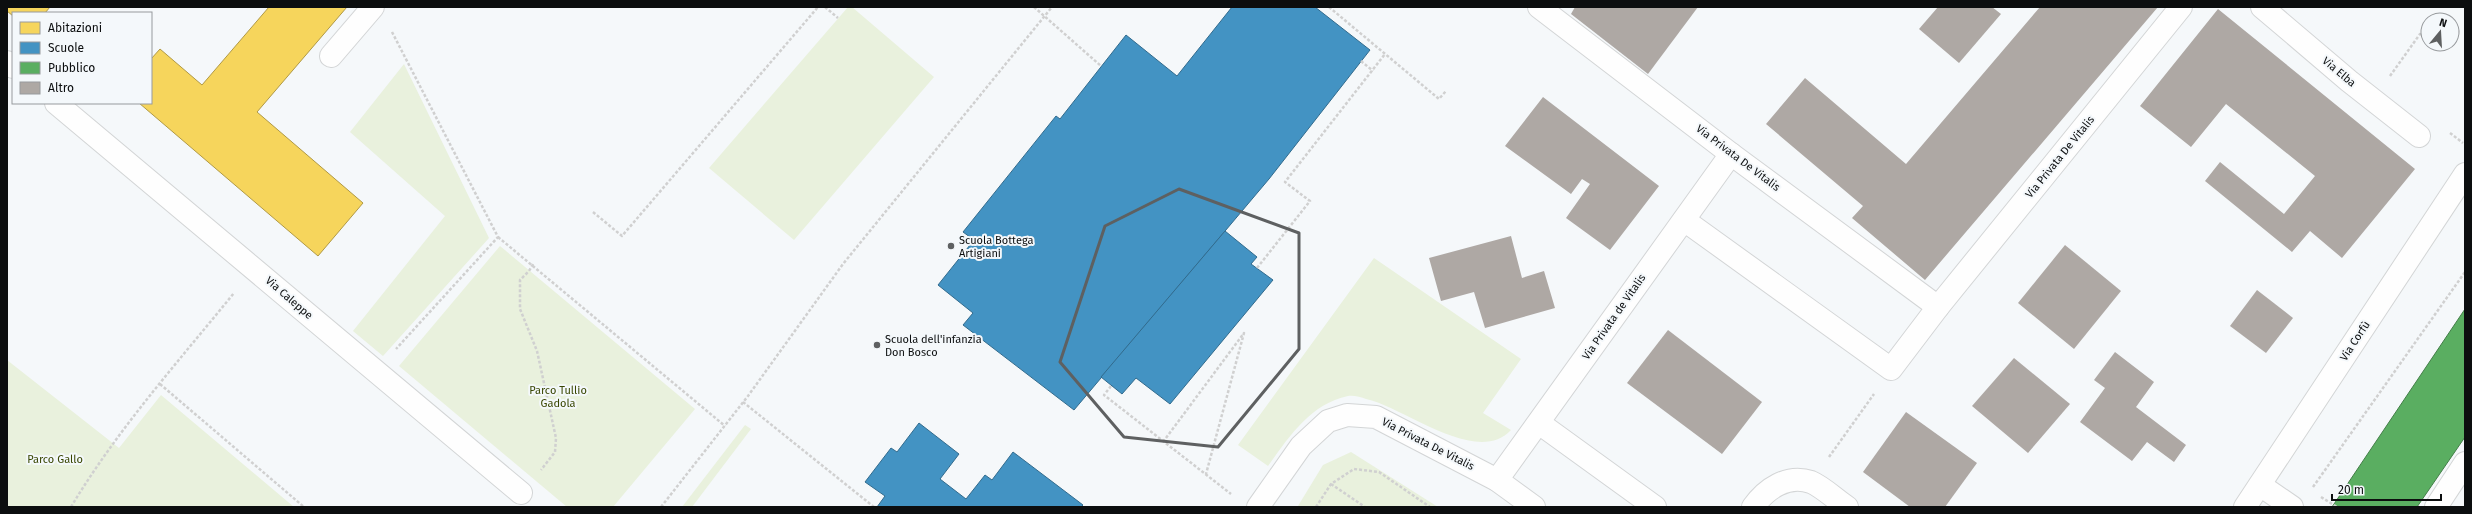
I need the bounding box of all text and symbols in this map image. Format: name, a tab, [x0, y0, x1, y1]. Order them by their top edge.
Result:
legend	[12, 12, 152, 104]
north arrow	[2420, 12, 2460, 52]
text: N	[2437, 16, 2448, 30]
text: Abitazioni	[48, 21, 102, 35]
text: Scuole	[48, 41, 84, 55]
street label: Via Elba	[2320, 54, 2358, 90]
text: Pubblico	[48, 61, 95, 75]
text: Altro	[48, 81, 74, 95]
street label: Via Privata De Vitalis	[2023, 113, 2097, 201]
street label: Via Privata De Vitalis	[1693, 122, 1783, 194]
place label: Scuola Bottega Artigiani	[959, 234, 1033, 260]
marker: Scuola Bottega Artigiani	[946, 241, 956, 251]
street label: Via Privata de Vitalis	[1580, 272, 1648, 362]
street label: Via Caleppe	[263, 274, 315, 322]
street label: Via Corfù	[2337, 319, 2373, 363]
place label: Scuola dell'infanzia Don Bosco	[885, 333, 982, 359]
marker: Scuola dell'infanzia Don Bosco	[872, 340, 882, 350]
park label: Parco Tullio Gadola	[529, 384, 587, 410]
street label: Via Privata De Vitalis	[1380, 415, 1476, 473]
park label: Parco Gallo	[27, 453, 83, 466]
scale bar	[2332, 476, 2441, 502]
text: 20 m	[2338, 483, 2364, 497]

